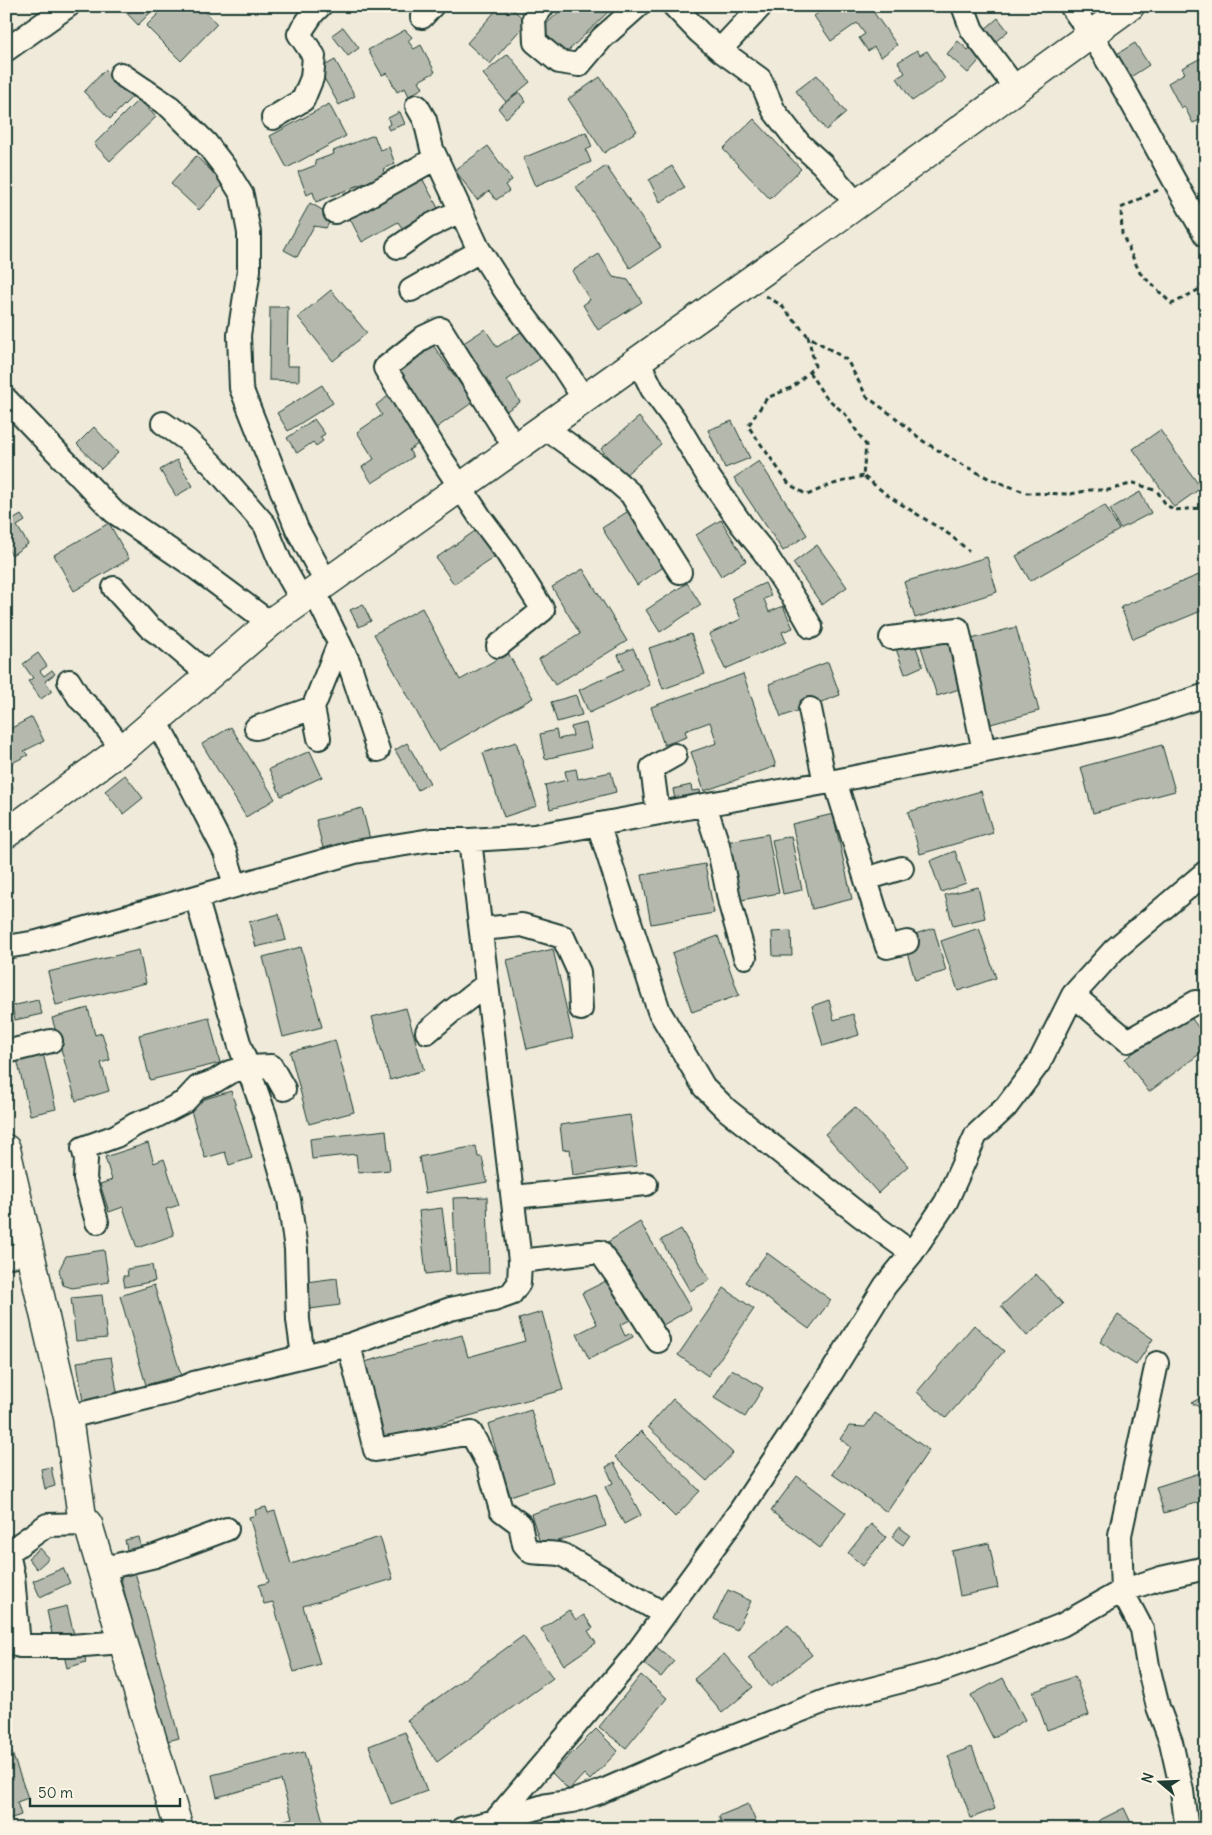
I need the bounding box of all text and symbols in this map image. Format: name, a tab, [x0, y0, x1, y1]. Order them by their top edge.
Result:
north arrow	[1134, 1758, 1184, 1808]
text: N	[1138, 1770, 1158, 1785]
scale bar	[30, 1775, 180, 1807]
text: 50 m	[38, 1783, 73, 1802]

